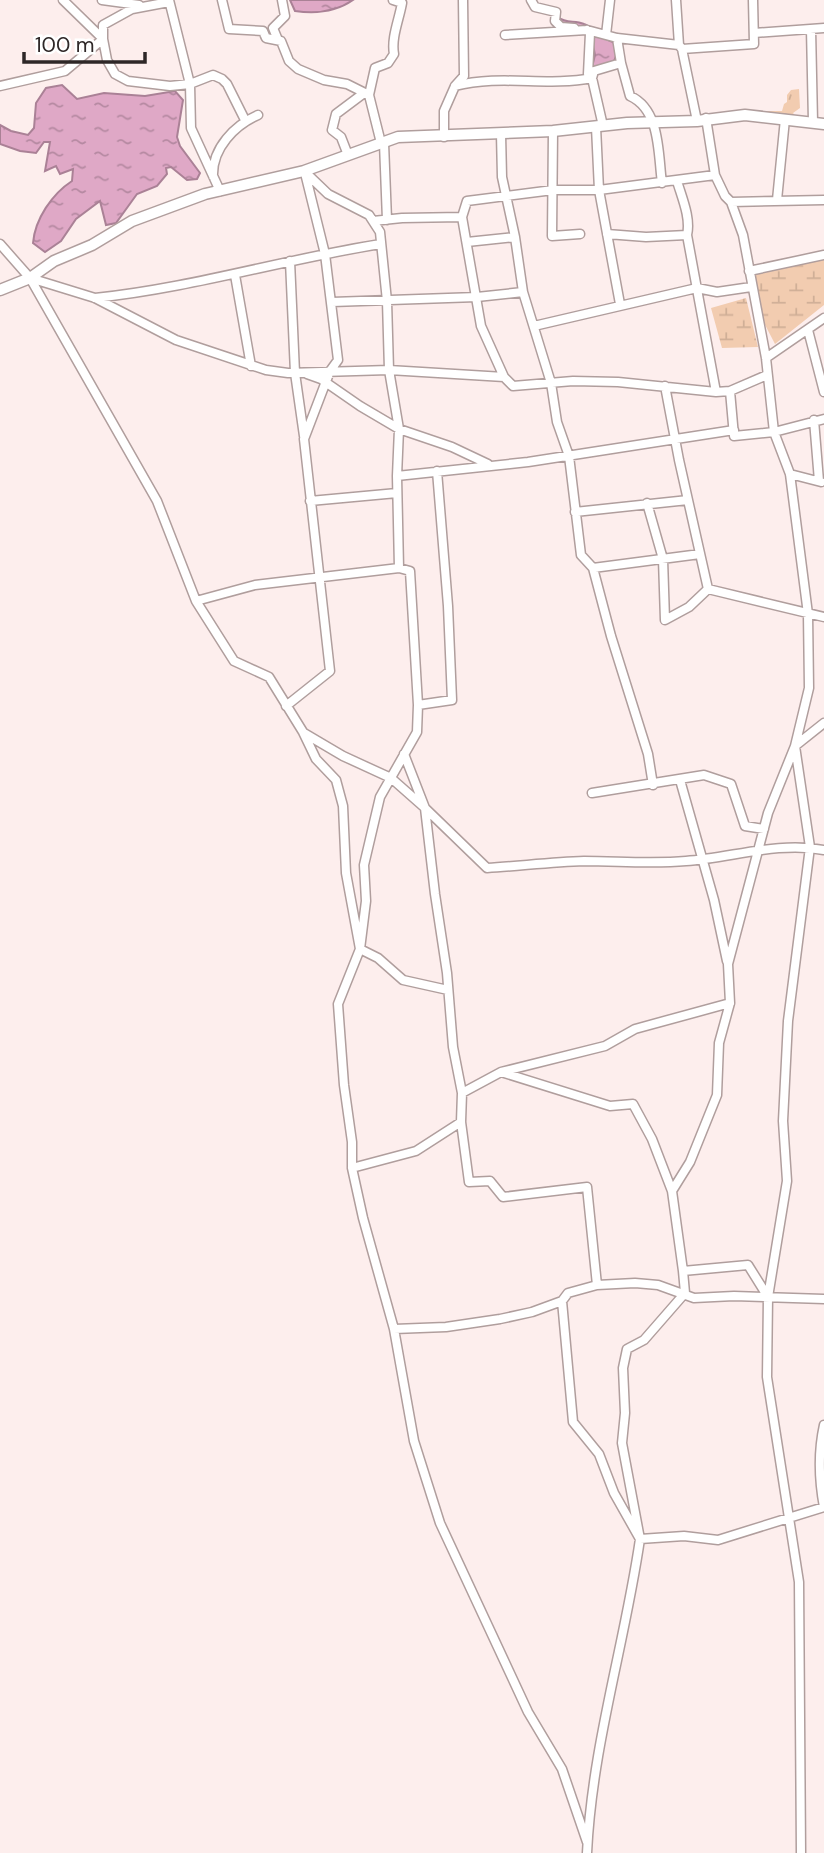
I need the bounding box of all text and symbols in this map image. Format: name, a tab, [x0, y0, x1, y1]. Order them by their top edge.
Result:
scale bar	[24, 21, 145, 65]
text: 100 m	[35, 31, 95, 59]

